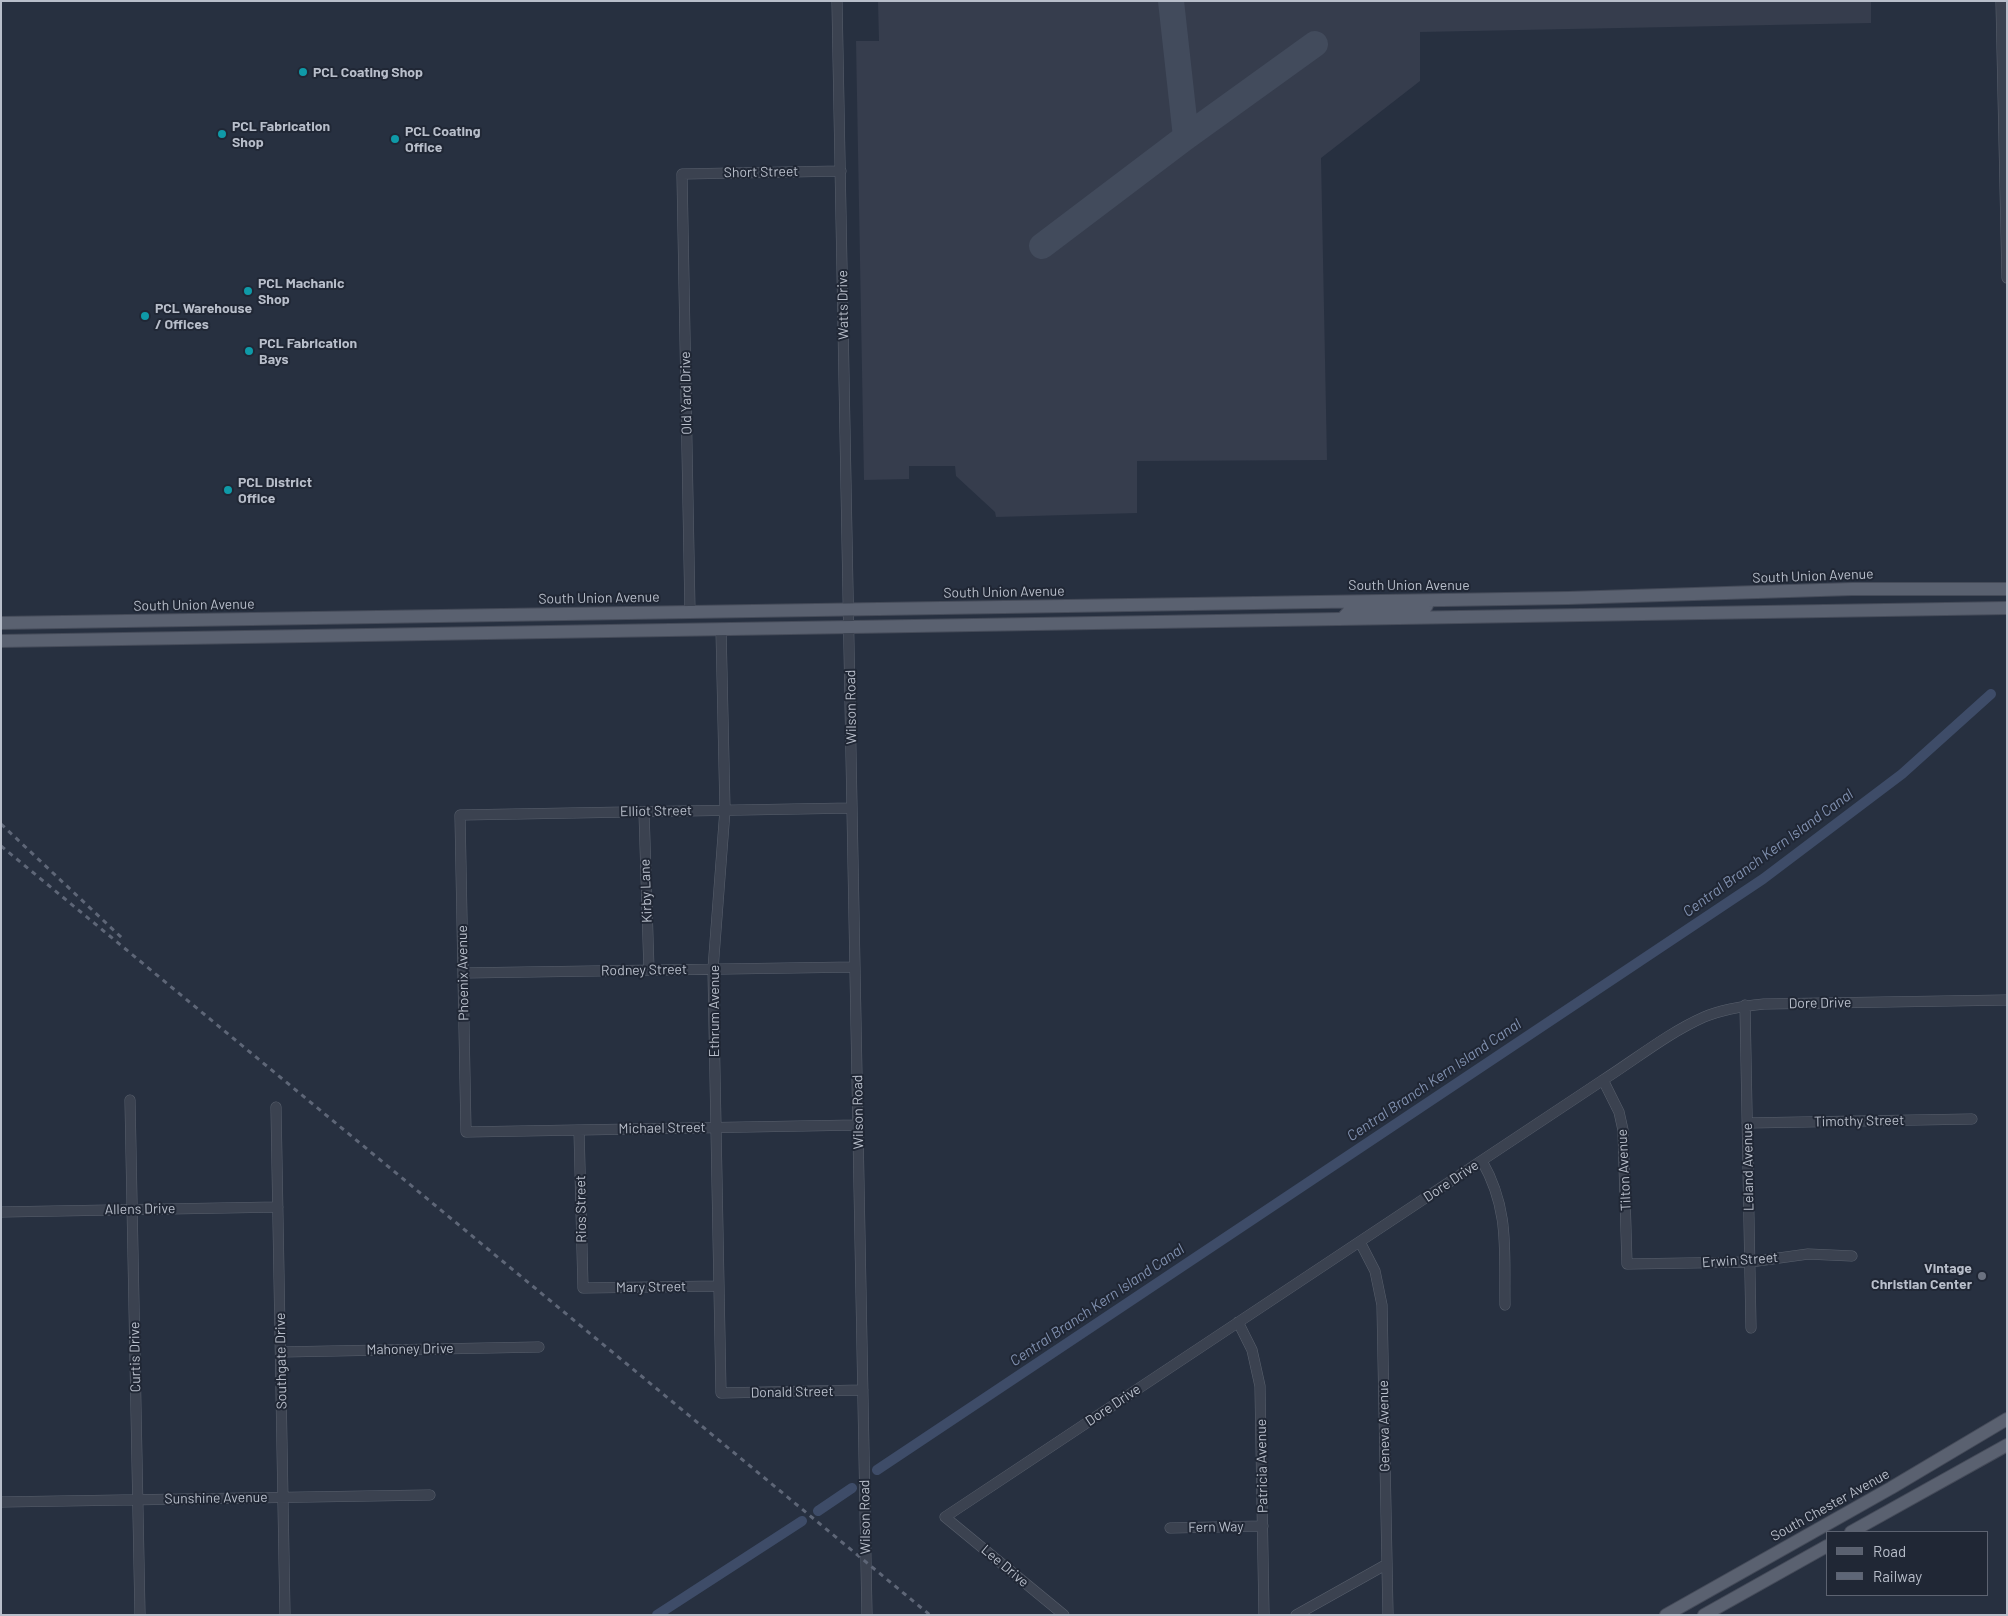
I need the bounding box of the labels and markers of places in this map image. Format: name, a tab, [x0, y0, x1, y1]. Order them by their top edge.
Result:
place label: PCL Coating Shop	[313, 64, 423, 80]
marker: PCL Coating Shop	[297, 66, 309, 78]
place label: PCL Fabrication Shop	[232, 118, 330, 150]
place label: PCL Coating Office	[405, 123, 481, 156]
marker: PCL Fabrication Shop	[216, 128, 228, 140]
marker: PCL Coating Office	[389, 133, 401, 145]
place label: PCL Machanic Shop	[258, 275, 344, 308]
marker: PCL Machanic Shop	[242, 285, 254, 297]
place label: PCL Warehouse / Offices	[155, 300, 252, 332]
marker: PCL Warehouse / Offices	[139, 310, 151, 322]
place label: PCL Fabrication Bays	[259, 335, 357, 368]
marker: PCL Fabrication Bays	[243, 345, 255, 357]
place label: PCL District Office	[238, 474, 312, 507]
marker: PCL District Office	[222, 484, 234, 496]
place label: Vintage Christian Center	[1871, 1260, 1972, 1292]
marker: Vintage Christian Center	[1976, 1270, 1988, 1282]

